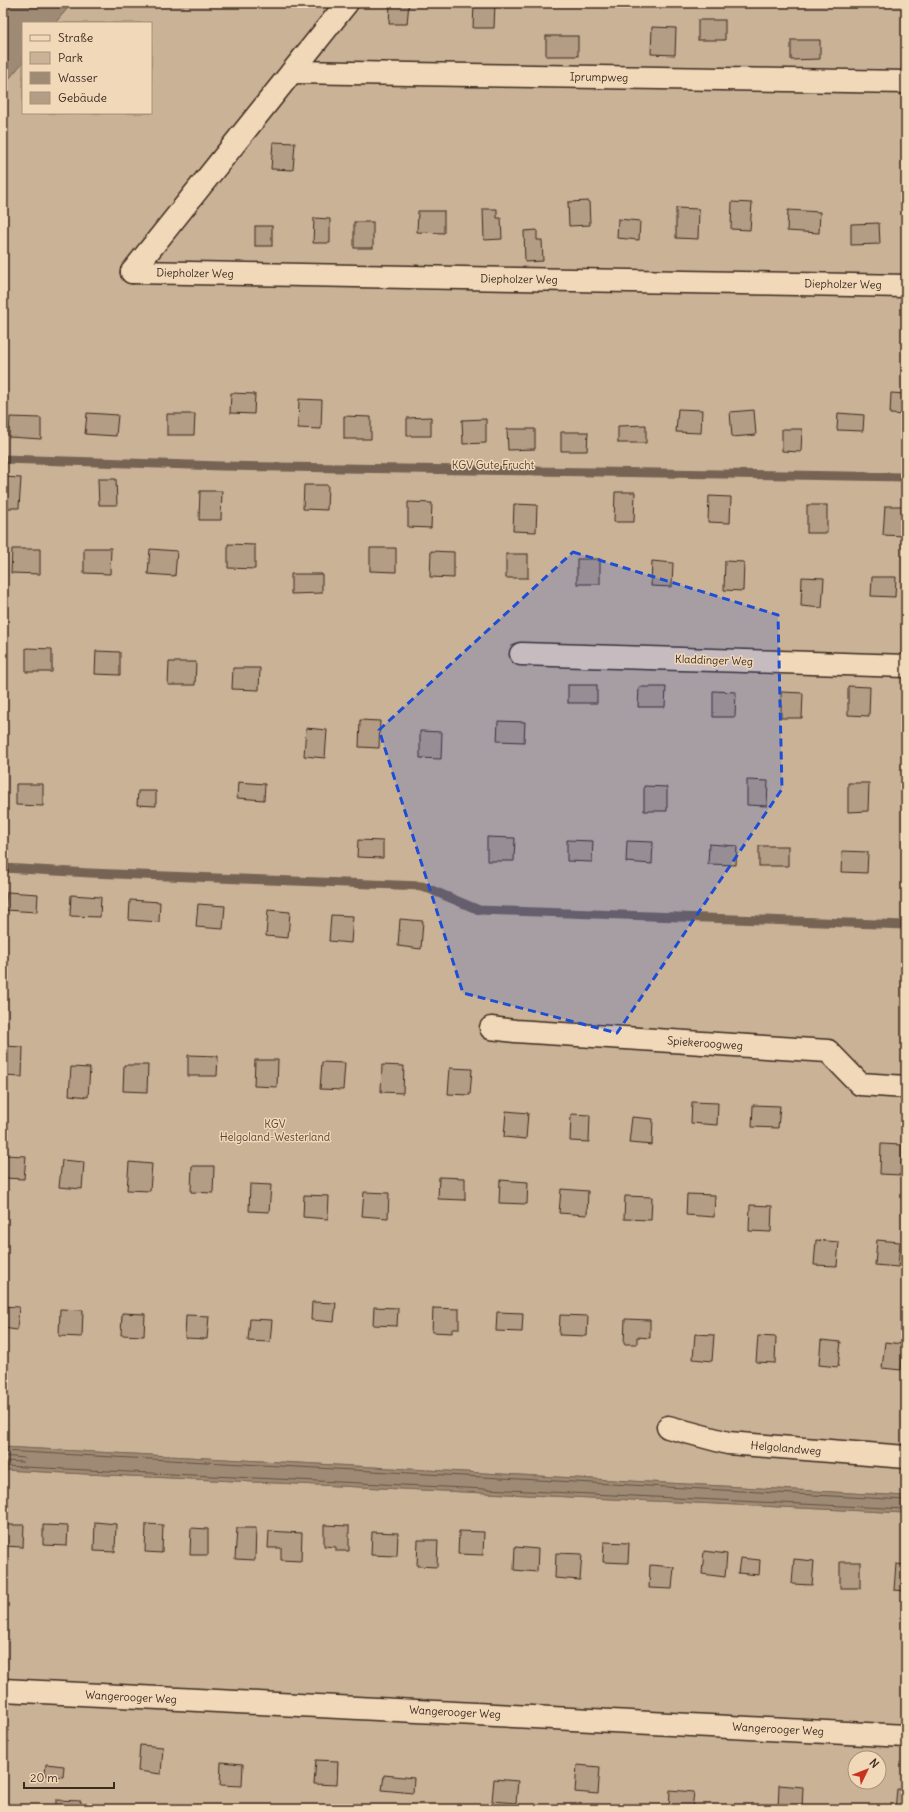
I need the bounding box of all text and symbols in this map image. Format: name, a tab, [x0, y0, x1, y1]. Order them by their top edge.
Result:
legend	[22, 22, 152, 114]
text: Straße	[58, 30, 93, 45]
text: Park	[58, 50, 83, 65]
street label: Iprumpweg	[570, 69, 628, 85]
text: Wasser	[58, 70, 98, 85]
text: Gebäude	[58, 90, 107, 105]
street label: Diepholzer Weg	[156, 265, 234, 281]
street label: Diepholzer Weg	[480, 271, 558, 287]
street label: Diepholzer Weg	[804, 276, 882, 292]
park label: KGV Gute Frucht	[452, 458, 535, 472]
street label: Kladdinger Weg	[675, 652, 753, 668]
street label: Spiekeroogweg	[667, 1033, 743, 1053]
park label: KGV Helgoland-Westerland	[220, 1117, 331, 1144]
street label: Helgolandweg	[750, 1438, 822, 1458]
street label: Wangerooger Weg	[85, 1688, 177, 1706]
street label: Wangerooger Weg	[409, 1703, 501, 1721]
street label: Wangerooger Weg	[732, 1720, 824, 1738]
north arrow	[847, 1750, 887, 1790]
text: N	[867, 1756, 882, 1771]
scale bar	[24, 1764, 114, 1790]
text: 20 m	[30, 1770, 58, 1785]

